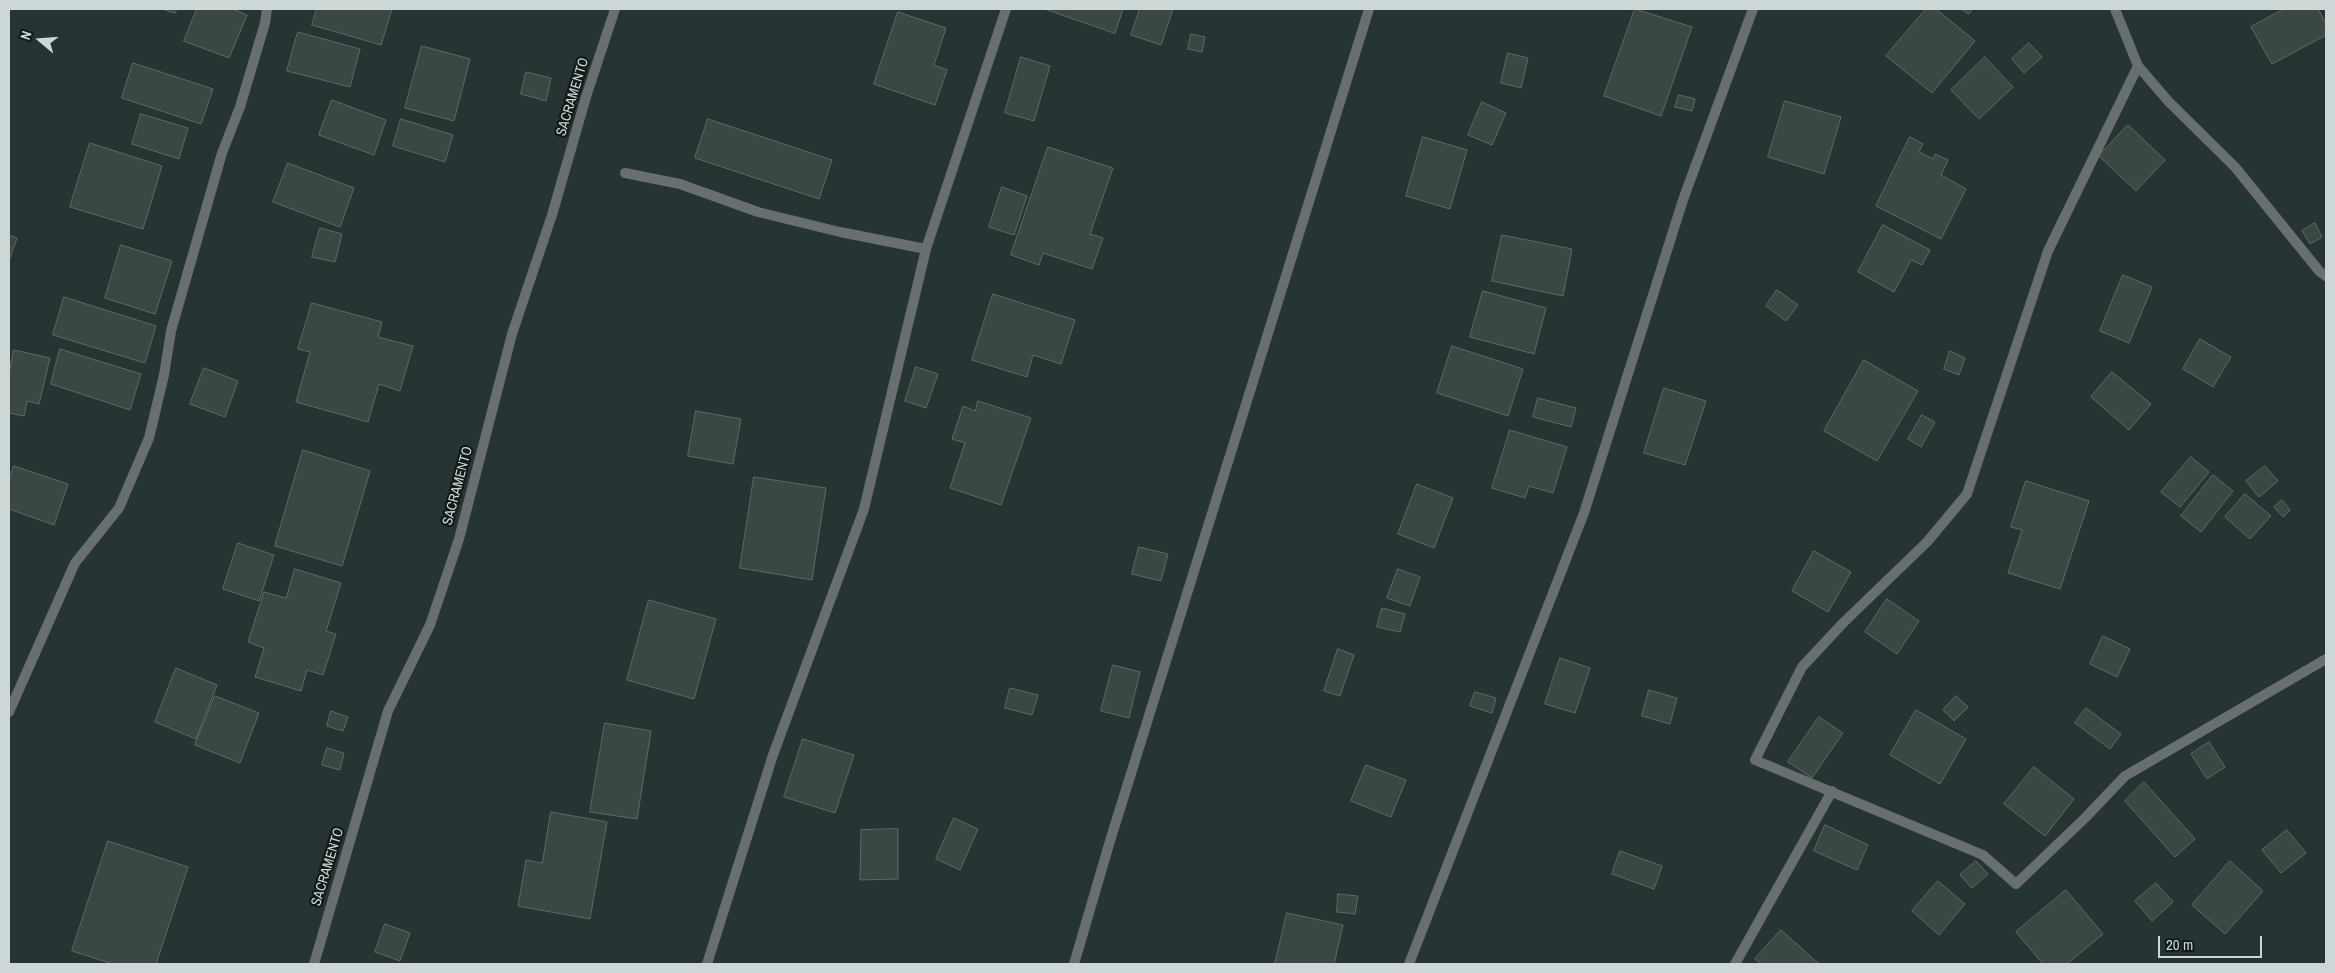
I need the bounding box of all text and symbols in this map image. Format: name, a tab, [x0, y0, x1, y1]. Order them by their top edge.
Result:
north arrow	[15, 15, 65, 65]
text: N	[16, 29, 36, 42]
street label: SACRAMENTO	[553, 56, 593, 138]
street label: SACRAMENTO	[439, 445, 477, 527]
street label: SACRAMENTO	[308, 826, 348, 908]
scale bar	[2160, 926, 2264, 958]
text: 20 m	[2166, 934, 2193, 955]

